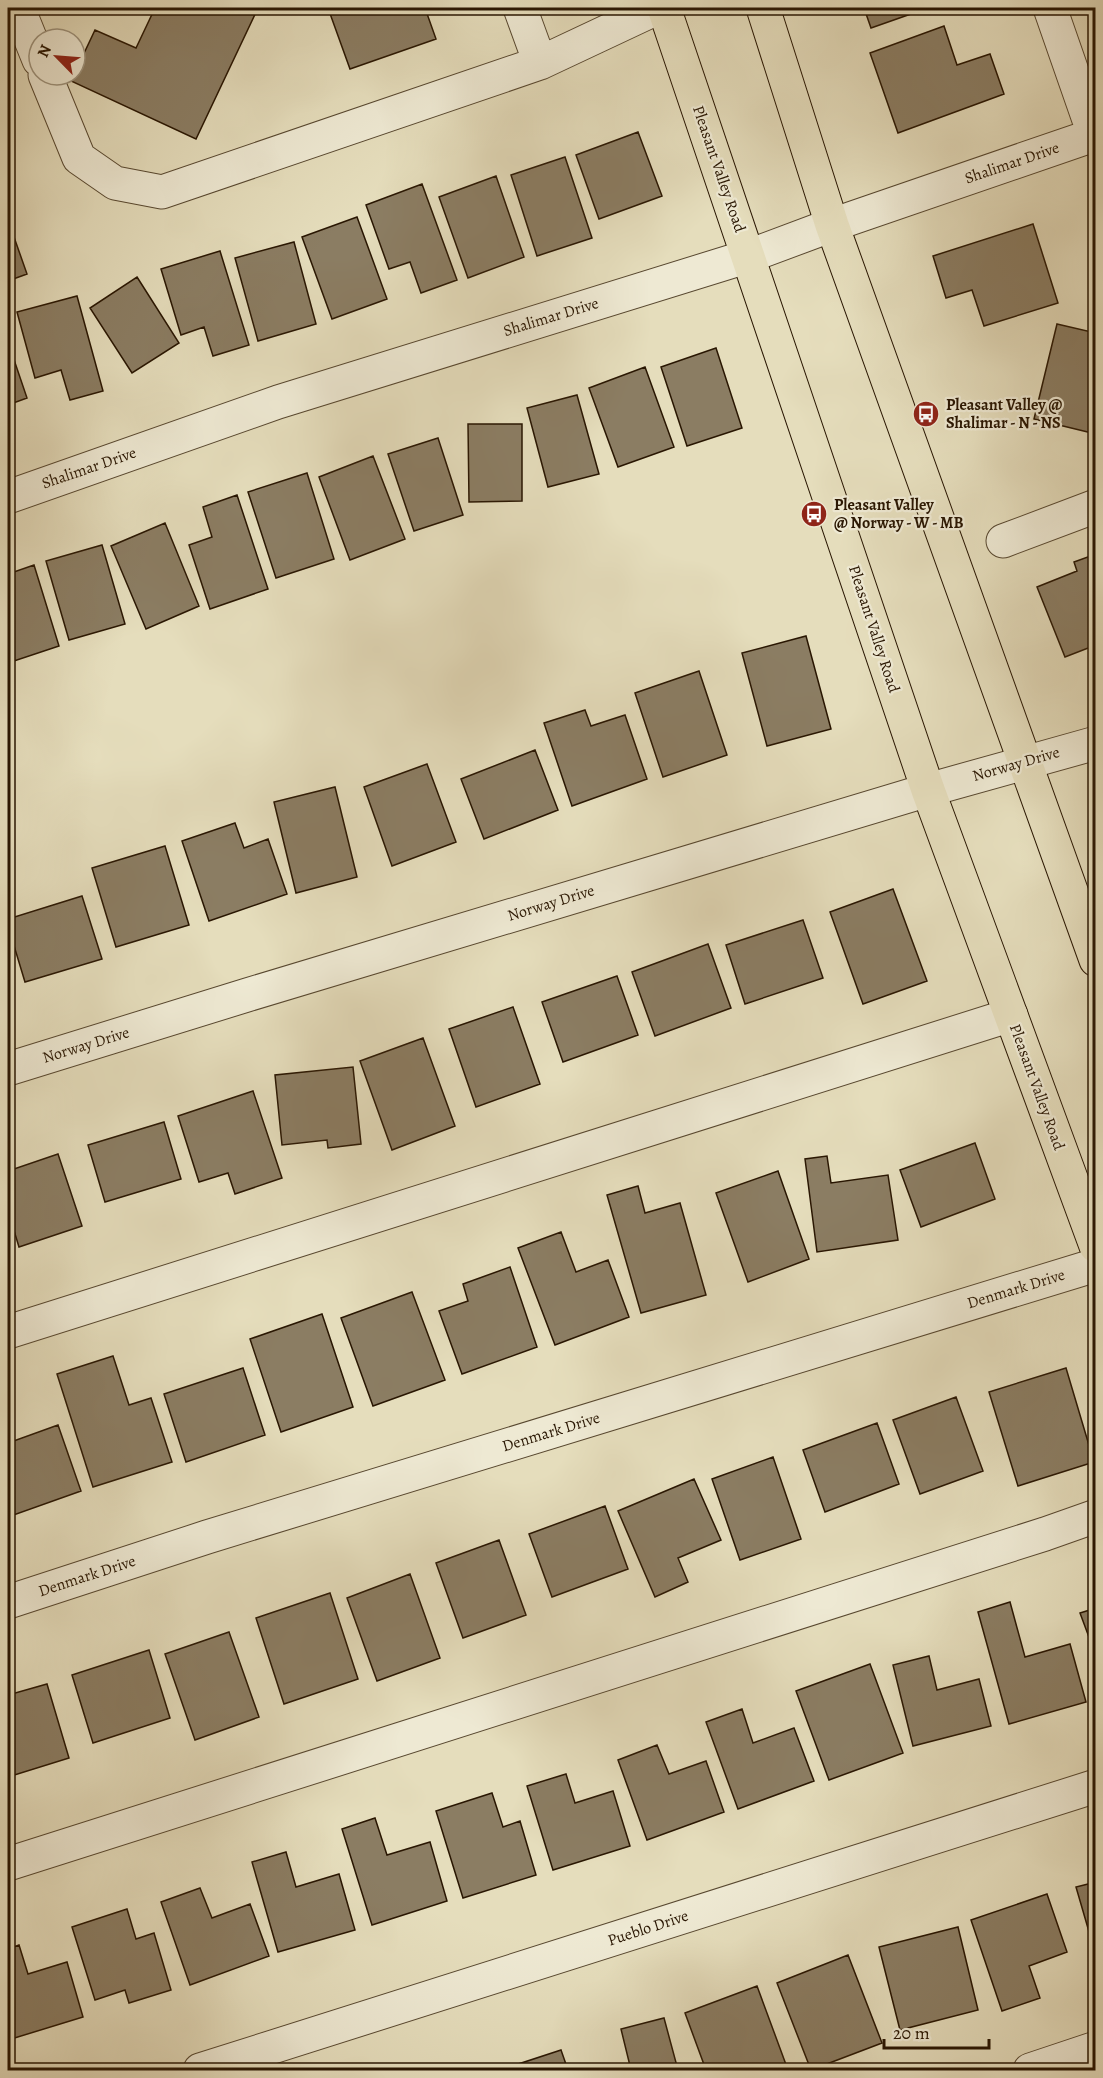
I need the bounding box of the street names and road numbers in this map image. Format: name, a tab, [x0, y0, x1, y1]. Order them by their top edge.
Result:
street label: Pleasant Valley Road	[687, 103, 751, 236]
street label: Shalimar Drive	[962, 137, 1062, 189]
street label: Shalimar Drive	[501, 292, 601, 342]
street label: Shalimar Drive	[39, 442, 139, 494]
street label: Pleasant Valley Road	[843, 562, 905, 696]
street label: Norway Drive	[970, 741, 1062, 787]
street label: Norway Drive	[505, 879, 597, 927]
street label: Norway Drive	[40, 1021, 132, 1069]
street label: Pleasant Valley Road	[1004, 1021, 1070, 1154]
street label: Denmark Drive	[964, 1264, 1068, 1314]
street label: Denmark Drive	[499, 1407, 603, 1457]
street label: Denmark Drive	[36, 1550, 138, 1602]
street label: Pueblo Drive	[605, 1905, 691, 1951]

